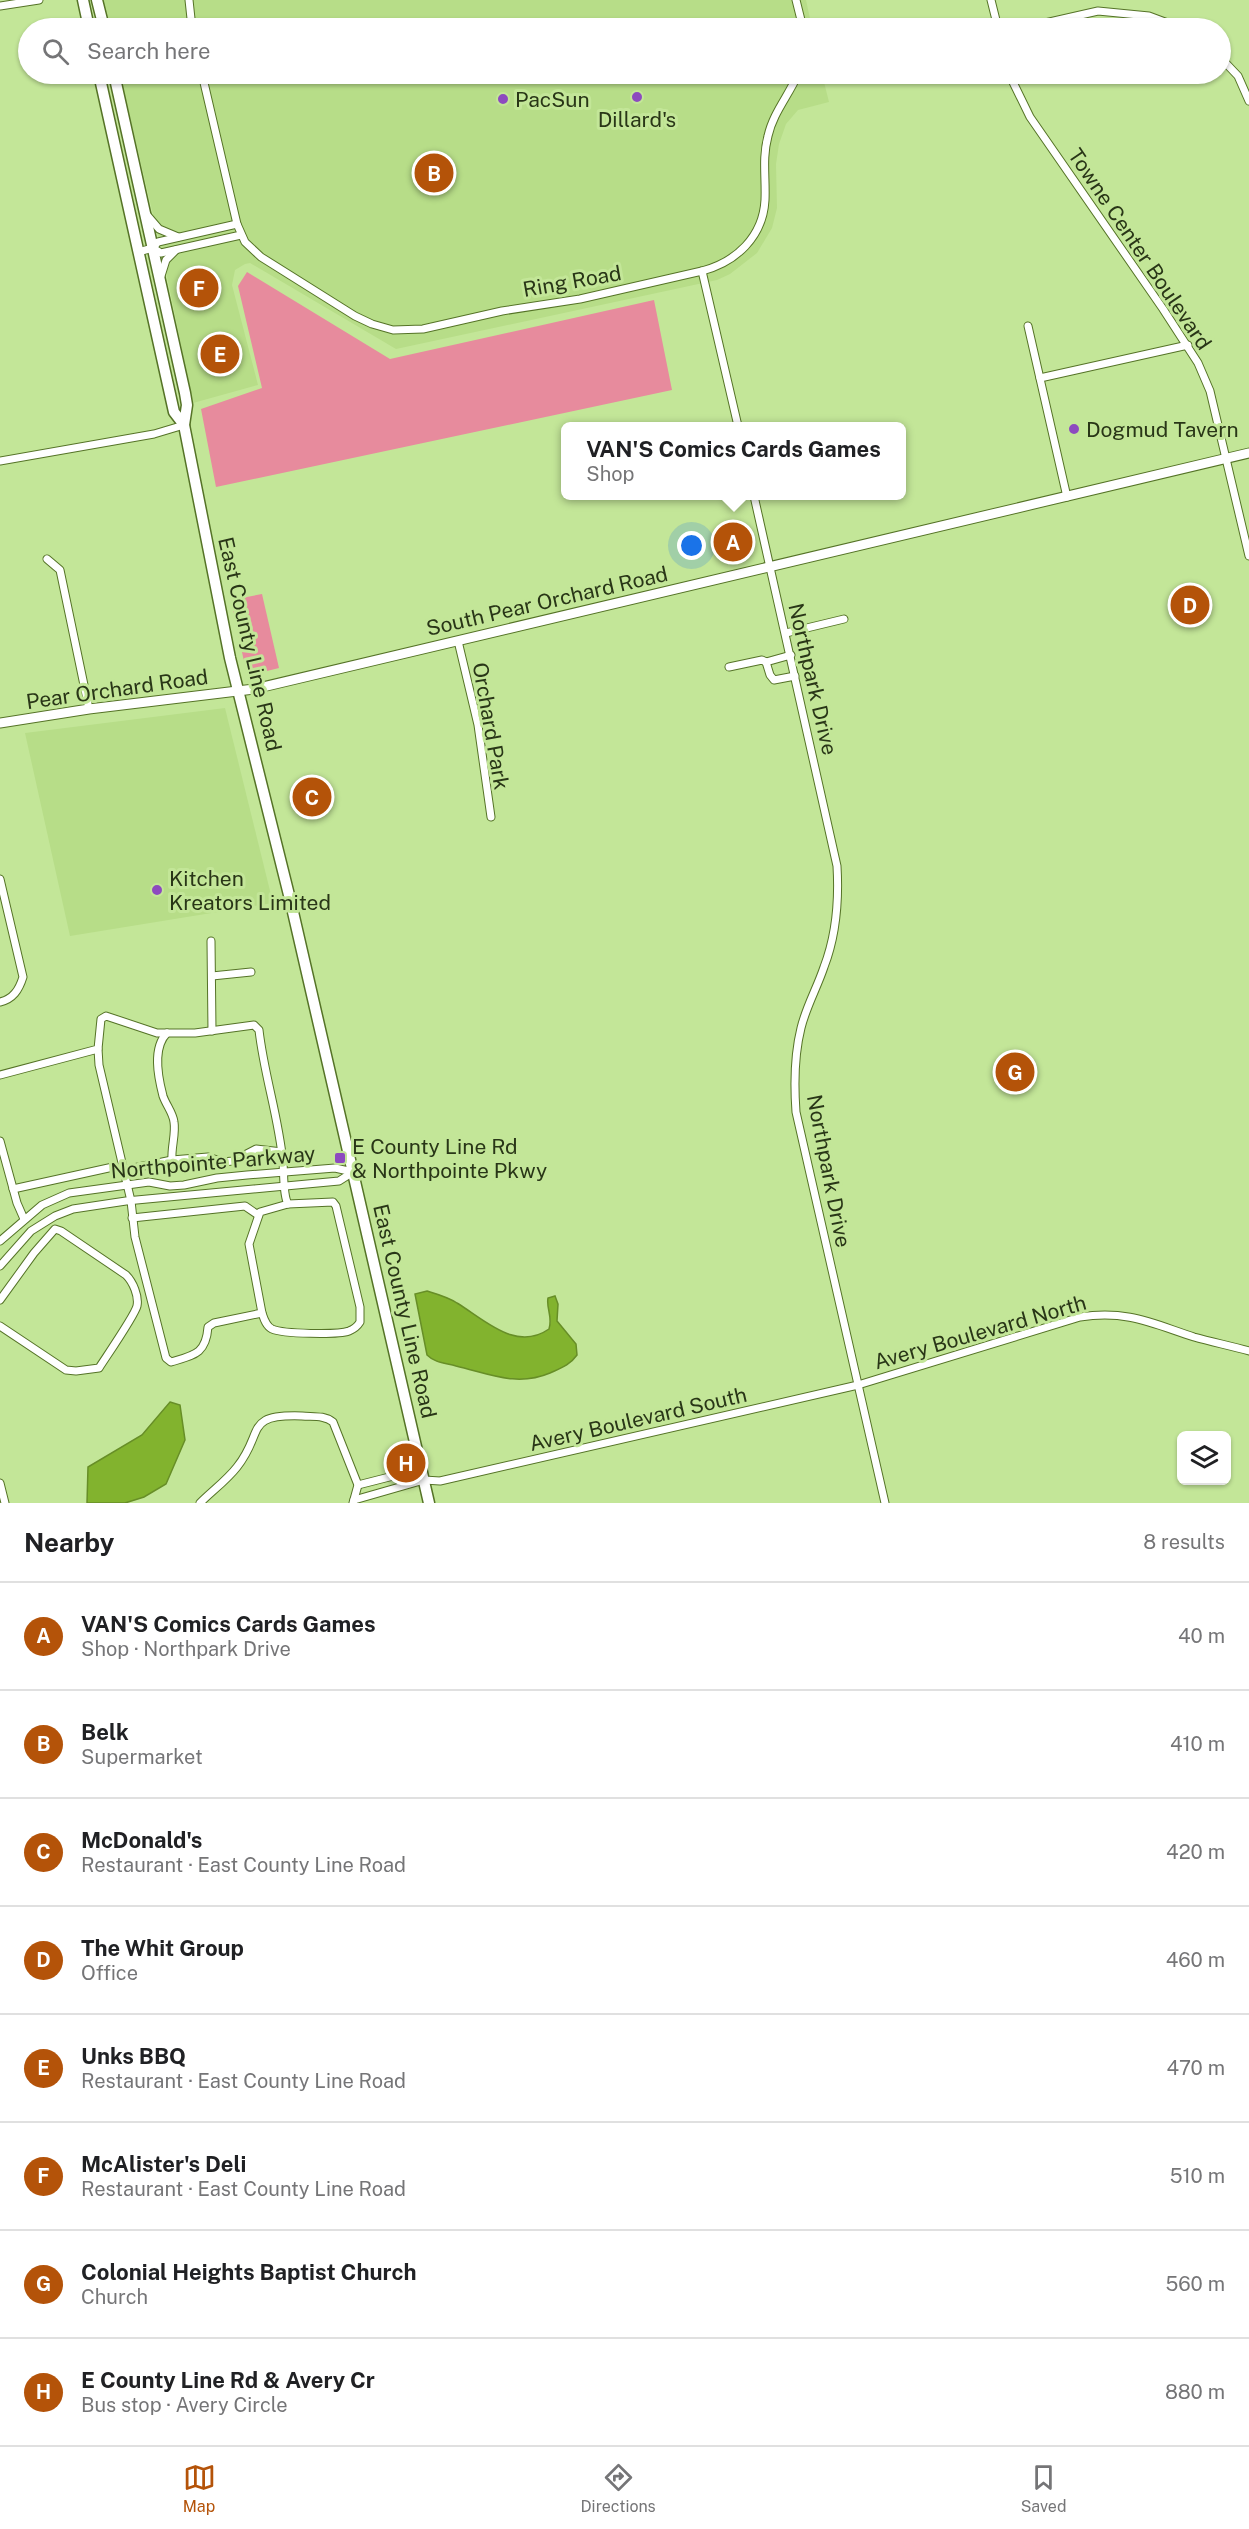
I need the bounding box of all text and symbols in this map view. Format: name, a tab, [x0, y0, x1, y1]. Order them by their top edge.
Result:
search box	[18, 18, 1231, 84]
icon: search	[39, 35, 72, 68]
text: Search here	[87, 38, 211, 64]
place label: PacSun	[515, 87, 590, 112]
marker: Dillard's	[630, 90, 644, 104]
marker: PacSun	[496, 92, 510, 106]
place label: Dillard's	[598, 107, 676, 132]
street label: Towne Center Boulevard	[1063, 144, 1217, 354]
pin: B	[414, 150, 454, 195]
street label: Ring Road	[521, 260, 623, 302]
pin: F	[180, 266, 218, 310]
pin: E	[200, 332, 240, 376]
place label: Dogmud Tavern	[1086, 417, 1239, 442]
popup	[561, 422, 906, 500]
marker: Dogmud Tavern	[1067, 422, 1081, 436]
text: VAN'S Comics Cards Games	[586, 436, 881, 462]
text: Shop	[586, 462, 634, 486]
pin: A	[714, 520, 752, 564]
your location	[677, 531, 706, 560]
street label: East County Line Road	[213, 535, 287, 753]
street label: South Pear Orchard Road	[424, 561, 670, 641]
pin: D	[1170, 582, 1210, 628]
street label: Northpark Drive	[783, 601, 843, 757]
street label: Orchard Park	[468, 660, 515, 792]
street label: Pear Orchard Road	[24, 664, 210, 714]
pin: C	[292, 774, 332, 820]
place label: Kitchen Kreators Limited	[169, 866, 331, 915]
marker: Kitchen Kreators Limited	[150, 883, 164, 897]
pin: G	[996, 1050, 1034, 1094]
street label: Northpark Drive	[802, 1092, 856, 1250]
place label: E County Line Rd & Northpointe Pkwy	[352, 1134, 547, 1183]
street label: Northpointe Parkway	[110, 1141, 316, 1183]
marker: E County Line Rd & Northpointe Pkwy	[333, 1151, 347, 1165]
street label: East County Line Road	[368, 1202, 442, 1420]
street label: Avery Boulevard North	[871, 1290, 1089, 1374]
street label: Avery Boulevard South	[527, 1382, 749, 1456]
map controls	[1177, 1431, 1231, 1485]
button: layers	[1177, 1431, 1231, 1485]
pin: H	[386, 1440, 426, 1486]
text: Nearby	[24, 1527, 114, 1558]
text: 8 results	[1143, 1530, 1225, 1554]
text: VAN'S Comics Cards Games	[81, 1611, 376, 1637]
text: A	[36, 1624, 51, 1648]
text: 40 m	[1178, 1624, 1225, 1648]
text: Shop · Northpark Drive	[81, 1637, 291, 1661]
text: Belk	[81, 1719, 129, 1745]
text: B	[37, 1732, 50, 1756]
text: 410 m	[1170, 1732, 1225, 1756]
text: Supermarket	[81, 1745, 203, 1769]
text: McDonald's	[81, 1827, 202, 1853]
text: C	[36, 1840, 51, 1864]
text: 420 m	[1166, 1840, 1225, 1864]
text: Restaurant · East County Line Road	[81, 1853, 406, 1877]
text: The Whit Group	[81, 1935, 244, 1961]
text: D	[36, 1948, 51, 1972]
text: 460 m	[1166, 1948, 1225, 1972]
text: Office	[81, 1961, 138, 1985]
text: Unks BBQ	[81, 2043, 186, 2069]
text: E	[37, 2056, 50, 2080]
text: 470 m	[1166, 2056, 1225, 2080]
text: Restaurant · East County Line Road	[81, 2069, 406, 2093]
text: McAlister's Deli	[81, 2151, 246, 2177]
text: F	[37, 2164, 50, 2188]
text: 510 m	[1170, 2164, 1225, 2188]
text: Restaurant · East County Line Road	[81, 2177, 406, 2201]
text: Colonial Heights Baptist Church	[81, 2259, 417, 2285]
text: G	[36, 2272, 51, 2296]
text: 560 m	[1165, 2272, 1225, 2296]
text: Church	[81, 2285, 148, 2309]
text: E County Line Rd & Avery Cr	[81, 2367, 375, 2393]
text: H	[36, 2380, 51, 2404]
text: 880 m	[1165, 2380, 1225, 2404]
text: Bus stop · Avery Circle	[81, 2393, 288, 2417]
tab: Map	[183, 2461, 216, 2516]
tab: Directions	[581, 2461, 656, 2516]
tab: Saved	[1021, 2461, 1066, 2516]

